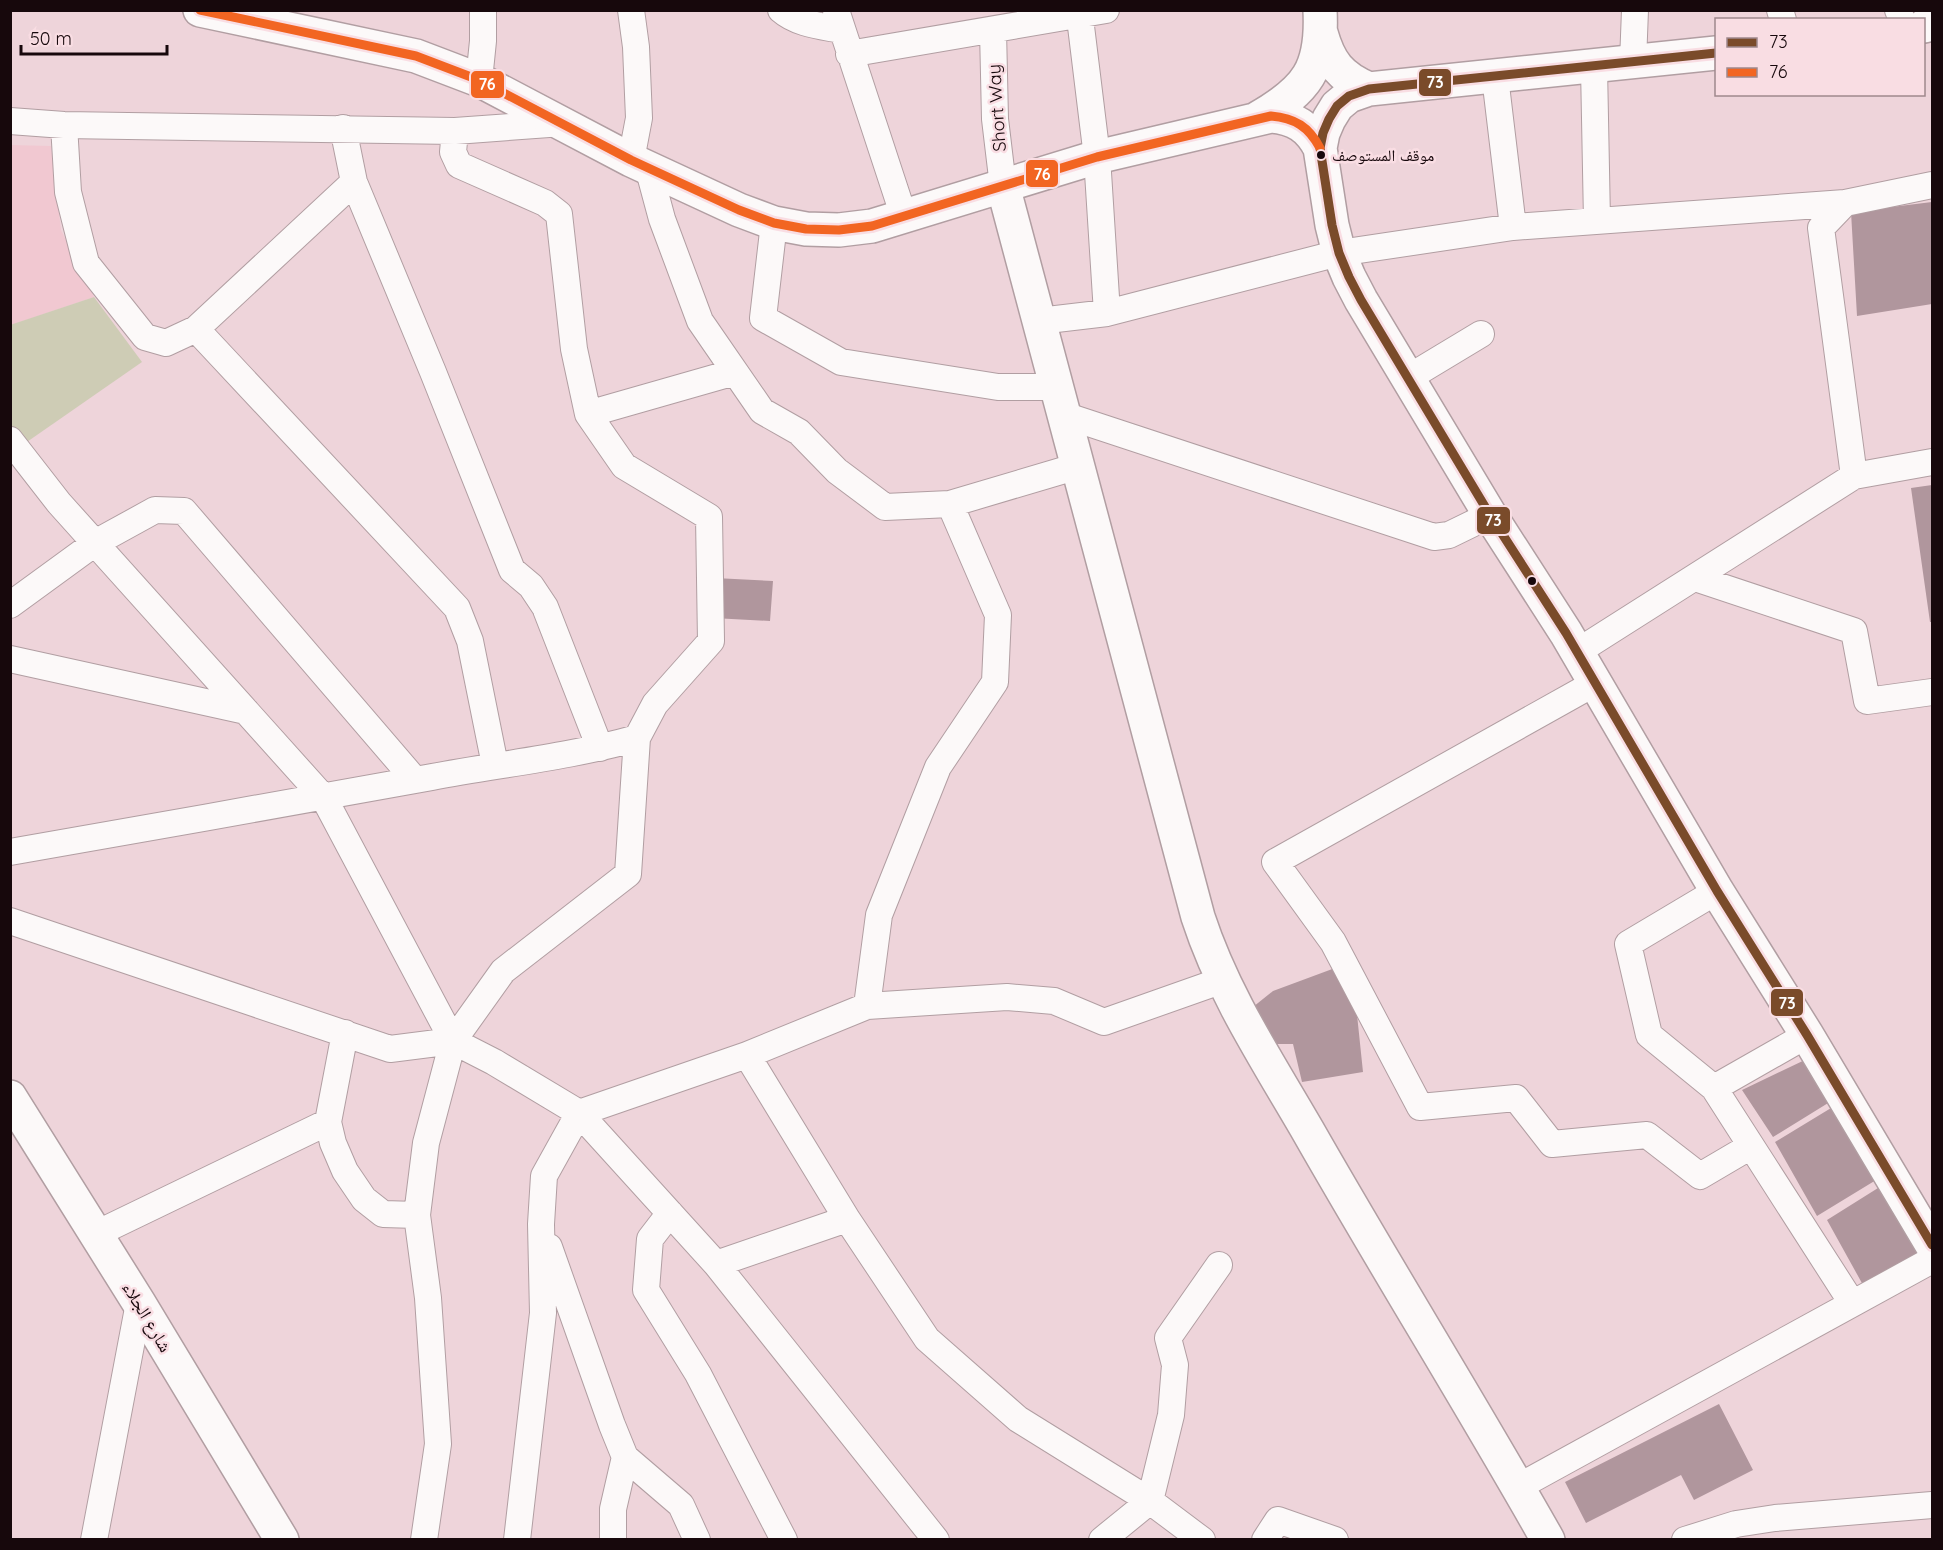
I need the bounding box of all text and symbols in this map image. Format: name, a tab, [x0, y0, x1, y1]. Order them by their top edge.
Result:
scale bar	[21, 18, 166, 56]
legend	[1715, 18, 1925, 96]
text: 50 m	[30, 27, 72, 50]
text: 73	[1769, 30, 1788, 53]
text: 76	[1769, 60, 1788, 83]
street label: Short Way	[982, 64, 1011, 152]
line badge: 73	[1418, 68, 1452, 97]
line badge: 76	[470, 70, 505, 99]
text: 73	[1426, 72, 1444, 92]
text: 76	[478, 74, 496, 94]
place label: موقف المستوصف	[1332, 145, 1434, 165]
marker: موقف المستوصف	[1315, 149, 1327, 161]
line badge: 76	[1025, 159, 1059, 188]
text: 76	[1033, 164, 1051, 184]
line badge: 73	[1476, 506, 1511, 535]
text: 73	[1484, 510, 1502, 530]
unlabelled marker	[1526, 575, 1538, 587]
line badge: 73	[1770, 988, 1804, 1017]
text: 73	[1778, 993, 1796, 1013]
street label: شارع الجلاء	[117, 1277, 177, 1356]

